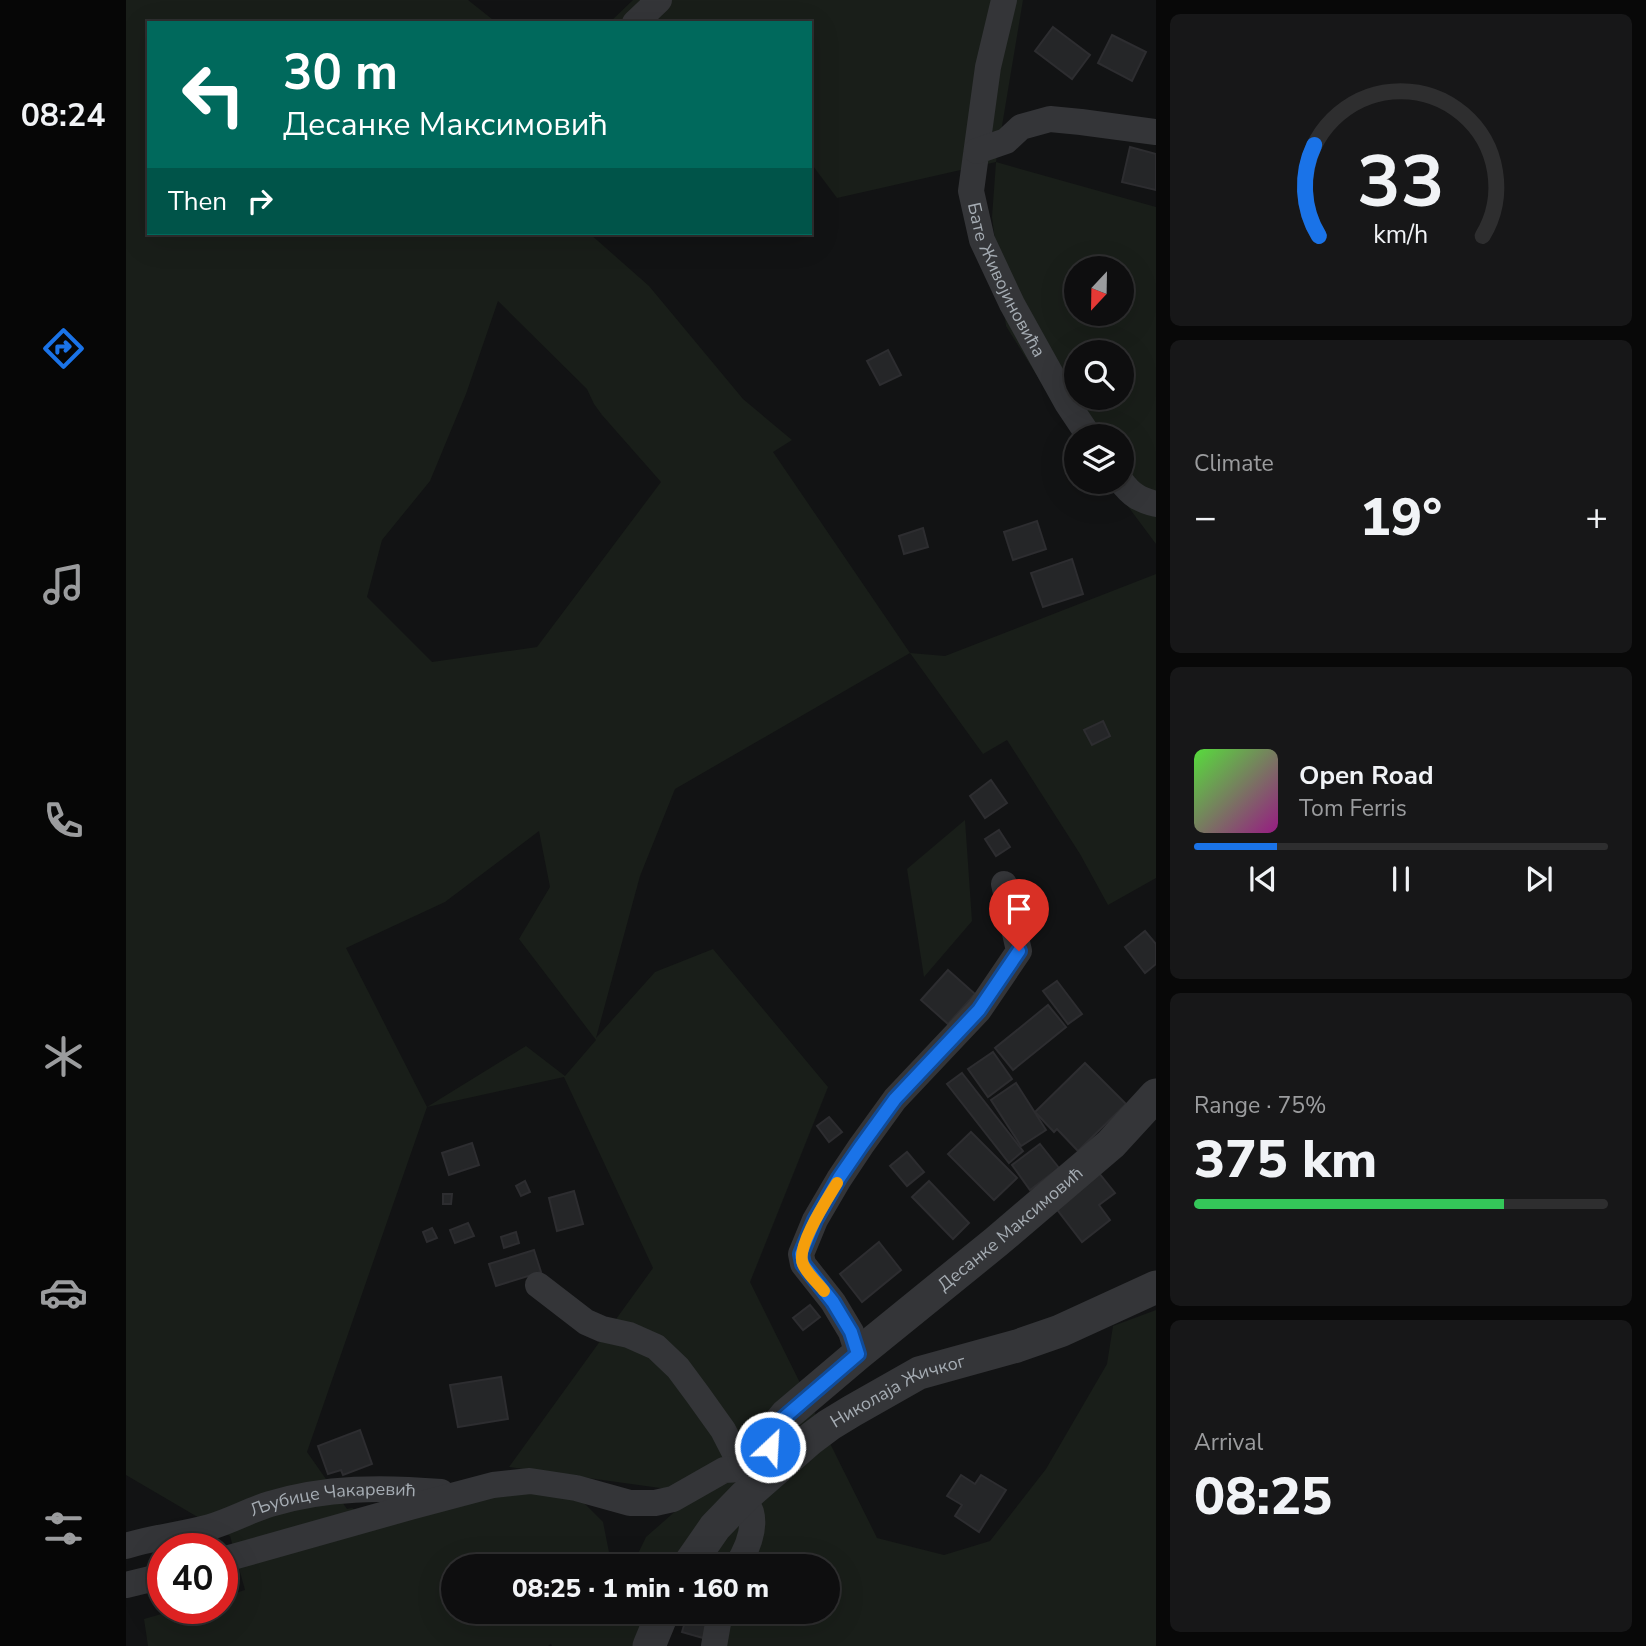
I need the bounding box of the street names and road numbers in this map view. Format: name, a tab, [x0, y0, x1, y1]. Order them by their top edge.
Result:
street label: Бате Живојиновића	[962, 200, 1051, 362]
street label: Десанке Максимовић	[932, 1161, 1088, 1297]
street label: Николаја Жичког	[826, 1349, 968, 1433]
street label: Љубице Чакаревић	[247, 1477, 417, 1522]

